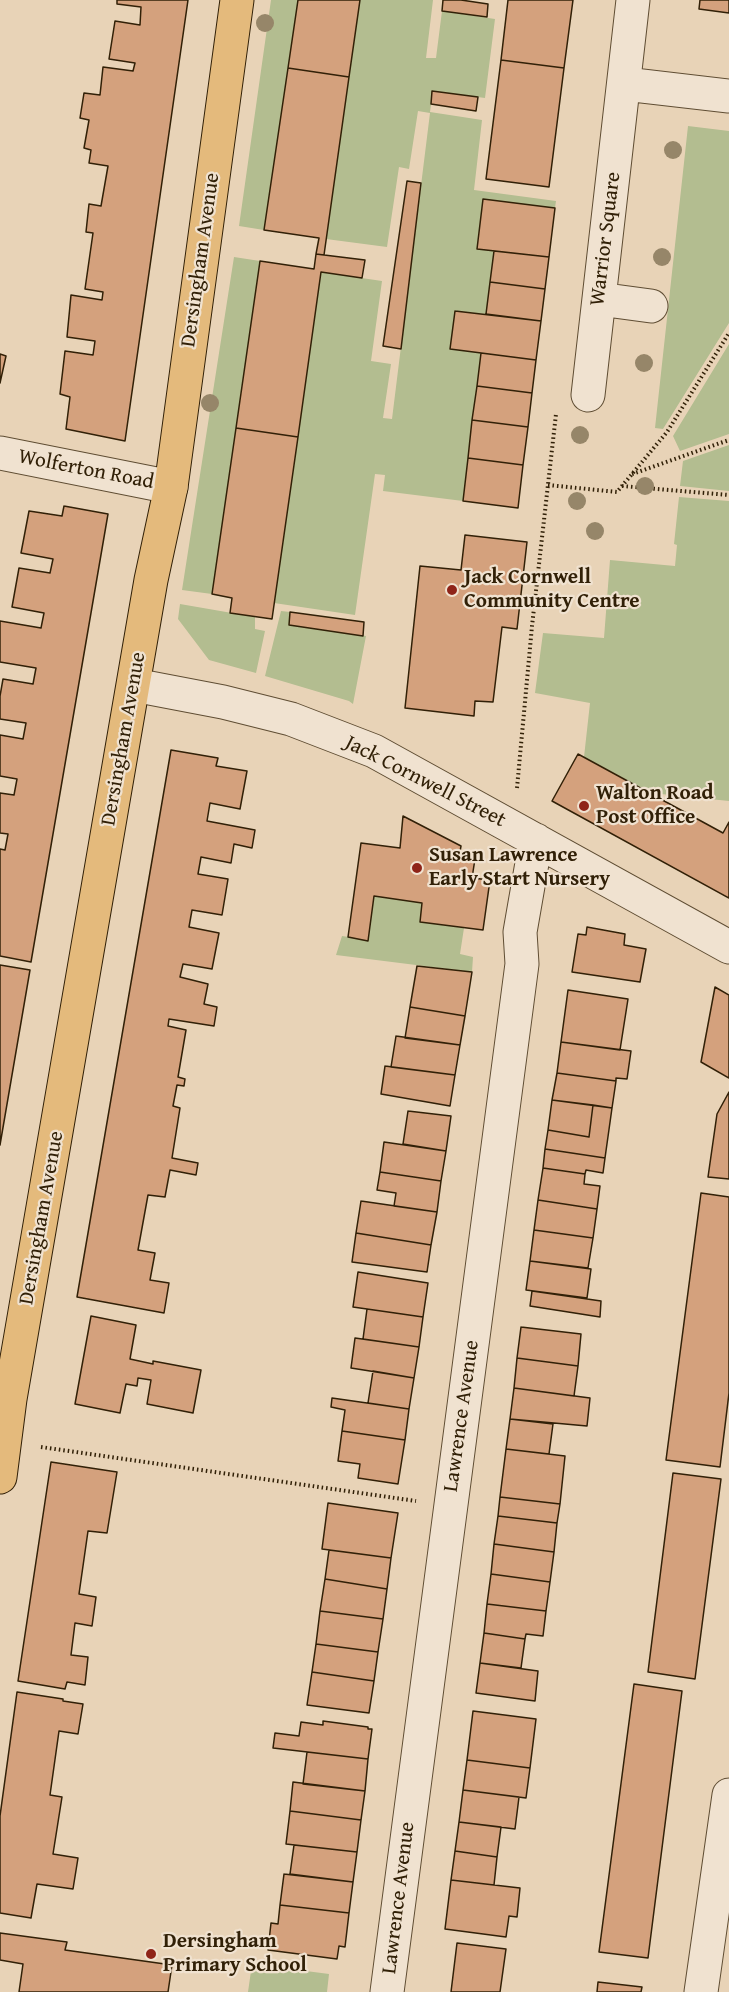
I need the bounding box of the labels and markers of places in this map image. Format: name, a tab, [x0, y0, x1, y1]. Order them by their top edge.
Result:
place label: Jack Cornwell Community Centre	[464, 565, 640, 615]
marker: Jack Cornwell Community Centre	[445, 583, 459, 597]
place label: Walton Road Post Office	[596, 781, 713, 831]
marker: Walton Road Post Office	[577, 799, 591, 813]
place label: Susan Lawrence Early Start Nursery	[429, 843, 610, 893]
marker: Susan Lawrence Early Start Nursery	[410, 861, 424, 875]
place label: Dersingham Primary School	[163, 1929, 307, 1979]
marker: Dersingham Primary School	[144, 1947, 158, 1961]

